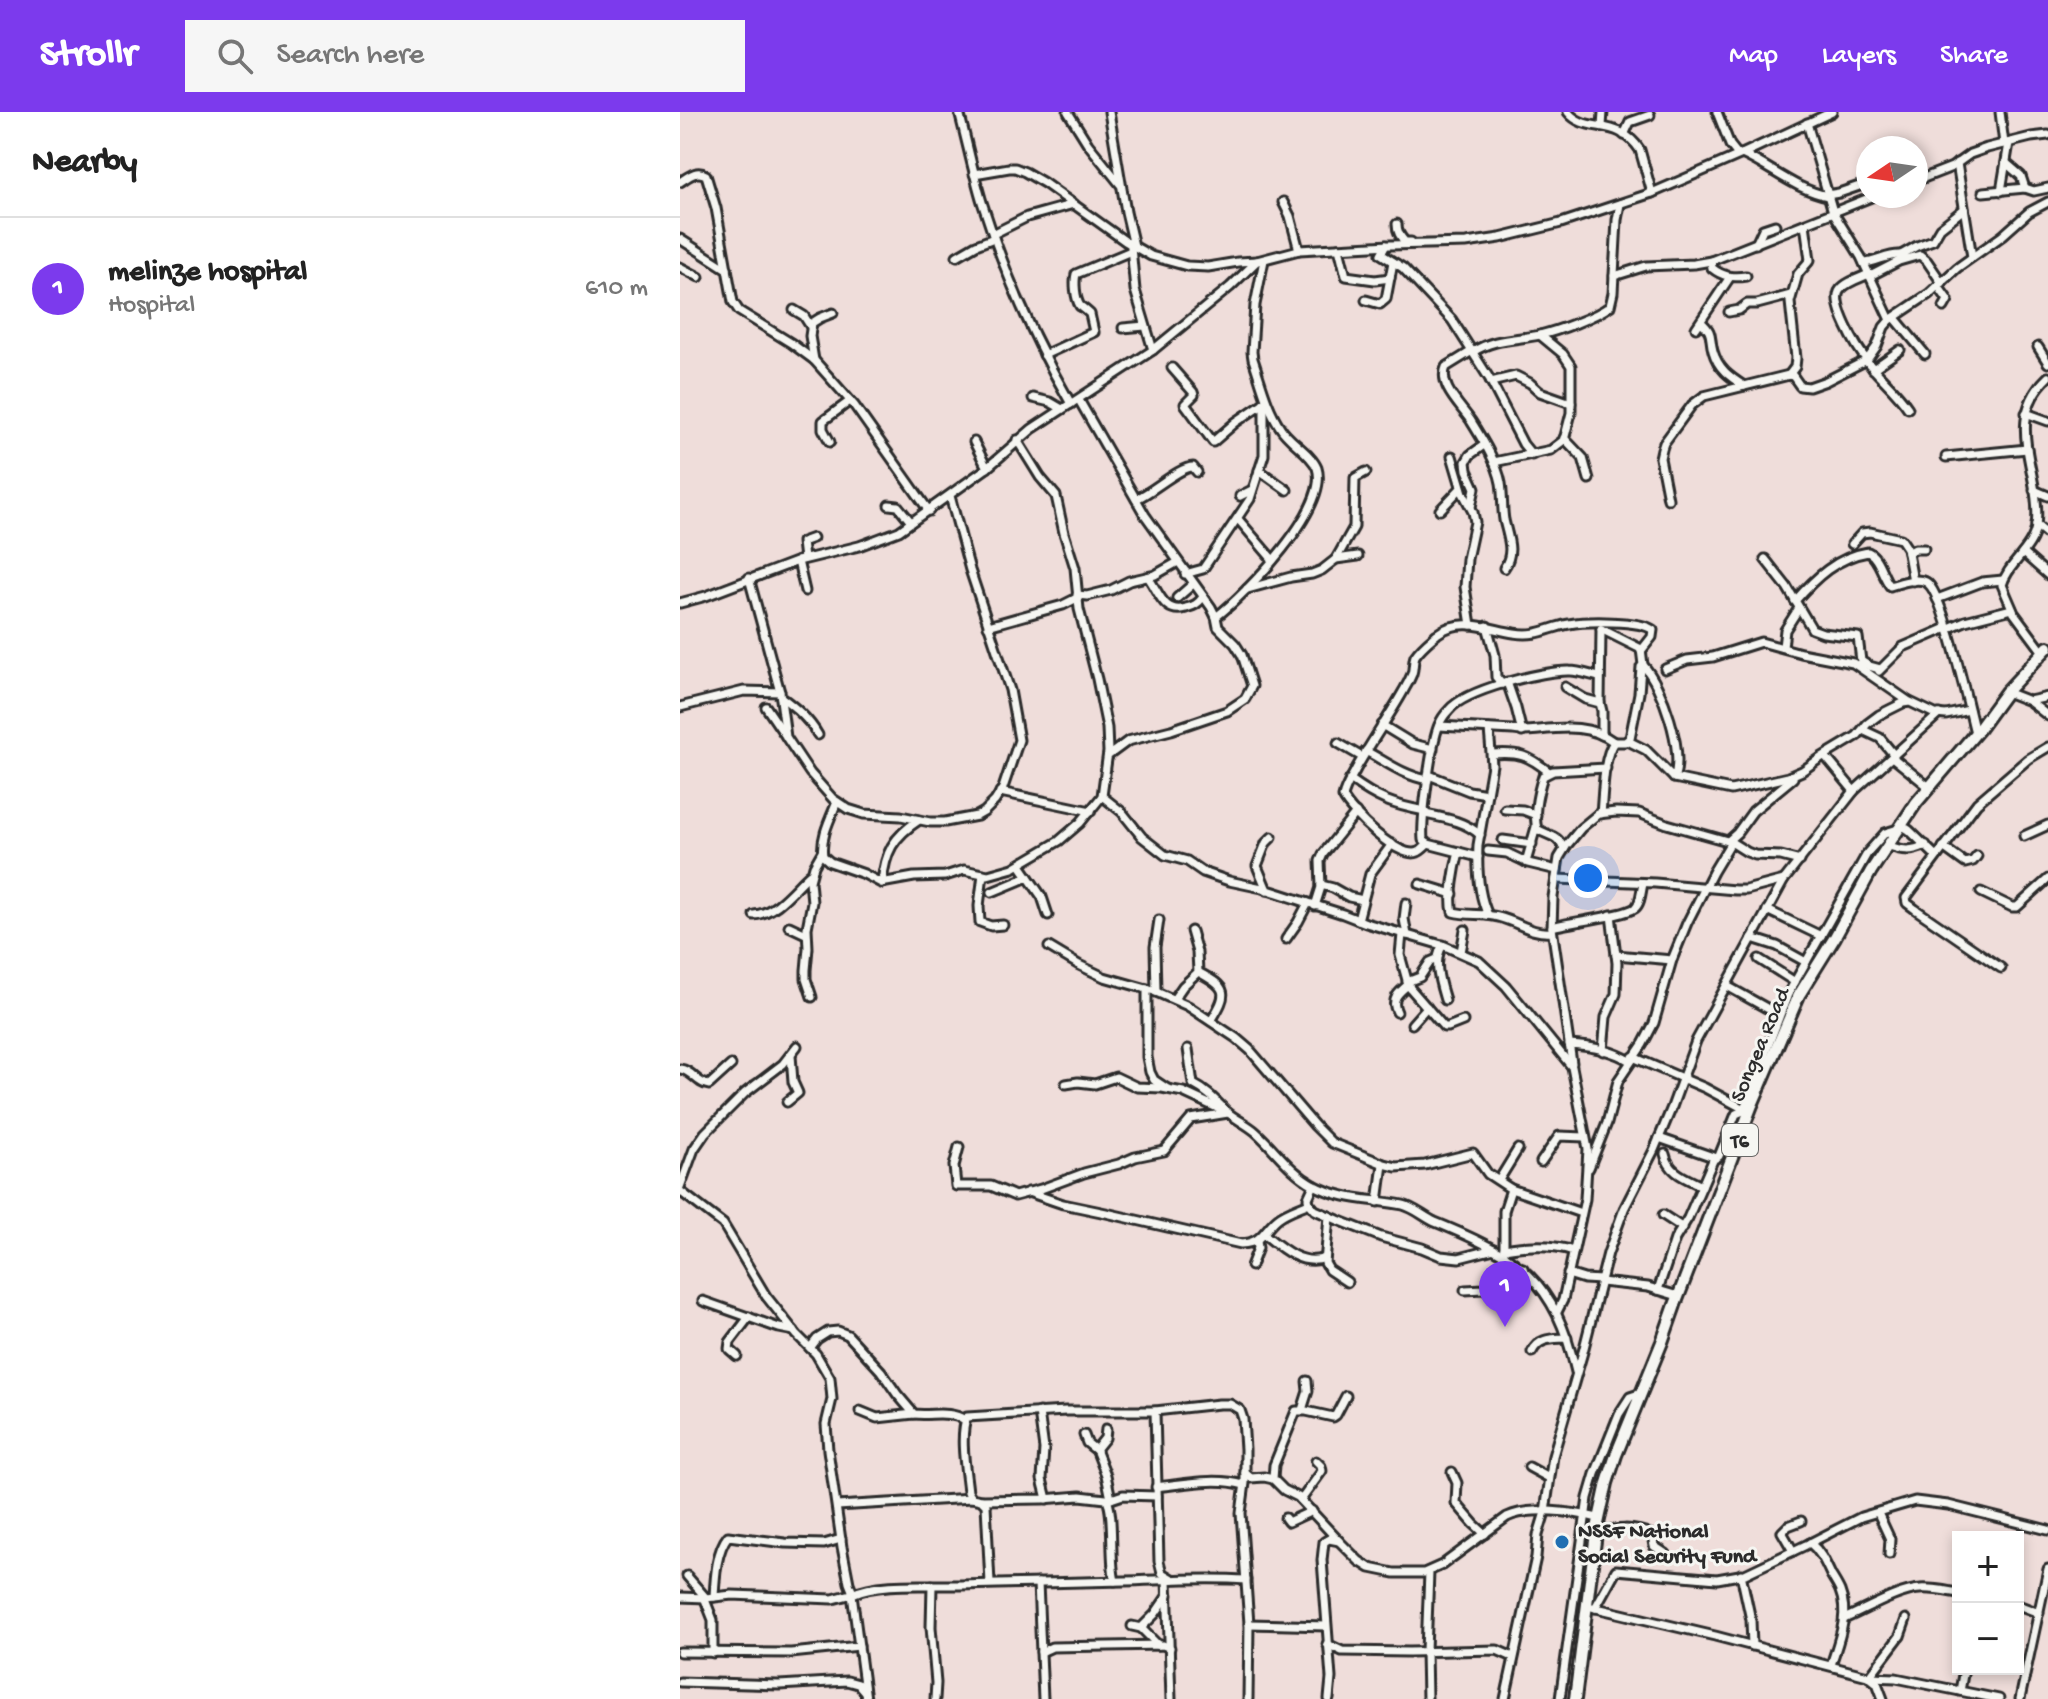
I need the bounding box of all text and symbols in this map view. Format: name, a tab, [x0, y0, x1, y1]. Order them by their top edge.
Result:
search box	[185, 20, 745, 92]
text: Strollr	[40, 34, 137, 78]
icon: search	[213, 34, 257, 78]
text: Search here	[277, 39, 424, 74]
text: Map	[1729, 40, 1778, 73]
text: Layers	[1822, 40, 1896, 73]
text: Share	[1940, 40, 2008, 73]
north arrow	[1856, 136, 1928, 208]
text: Nearby	[32, 144, 137, 184]
text: melinze hospital	[108, 256, 307, 291]
text: 1	[53, 274, 63, 305]
text: 610 m	[585, 274, 648, 305]
text: Hospital	[108, 291, 195, 322]
your location	[1568, 858, 1608, 898]
street label: Songea Road	[1726, 983, 1798, 1107]
road number: T6	[1722, 1124, 1758, 1156]
pin: 1	[1479, 1261, 1531, 1327]
place label: NSSF National Social Security Fund	[1578, 1520, 1758, 1571]
map controls	[1952, 1531, 2024, 1675]
button: +	[1952, 1531, 2024, 1603]
marker: NSSF National Social Security Fund	[1553, 1533, 1571, 1551]
button: −	[1952, 1603, 2024, 1675]

